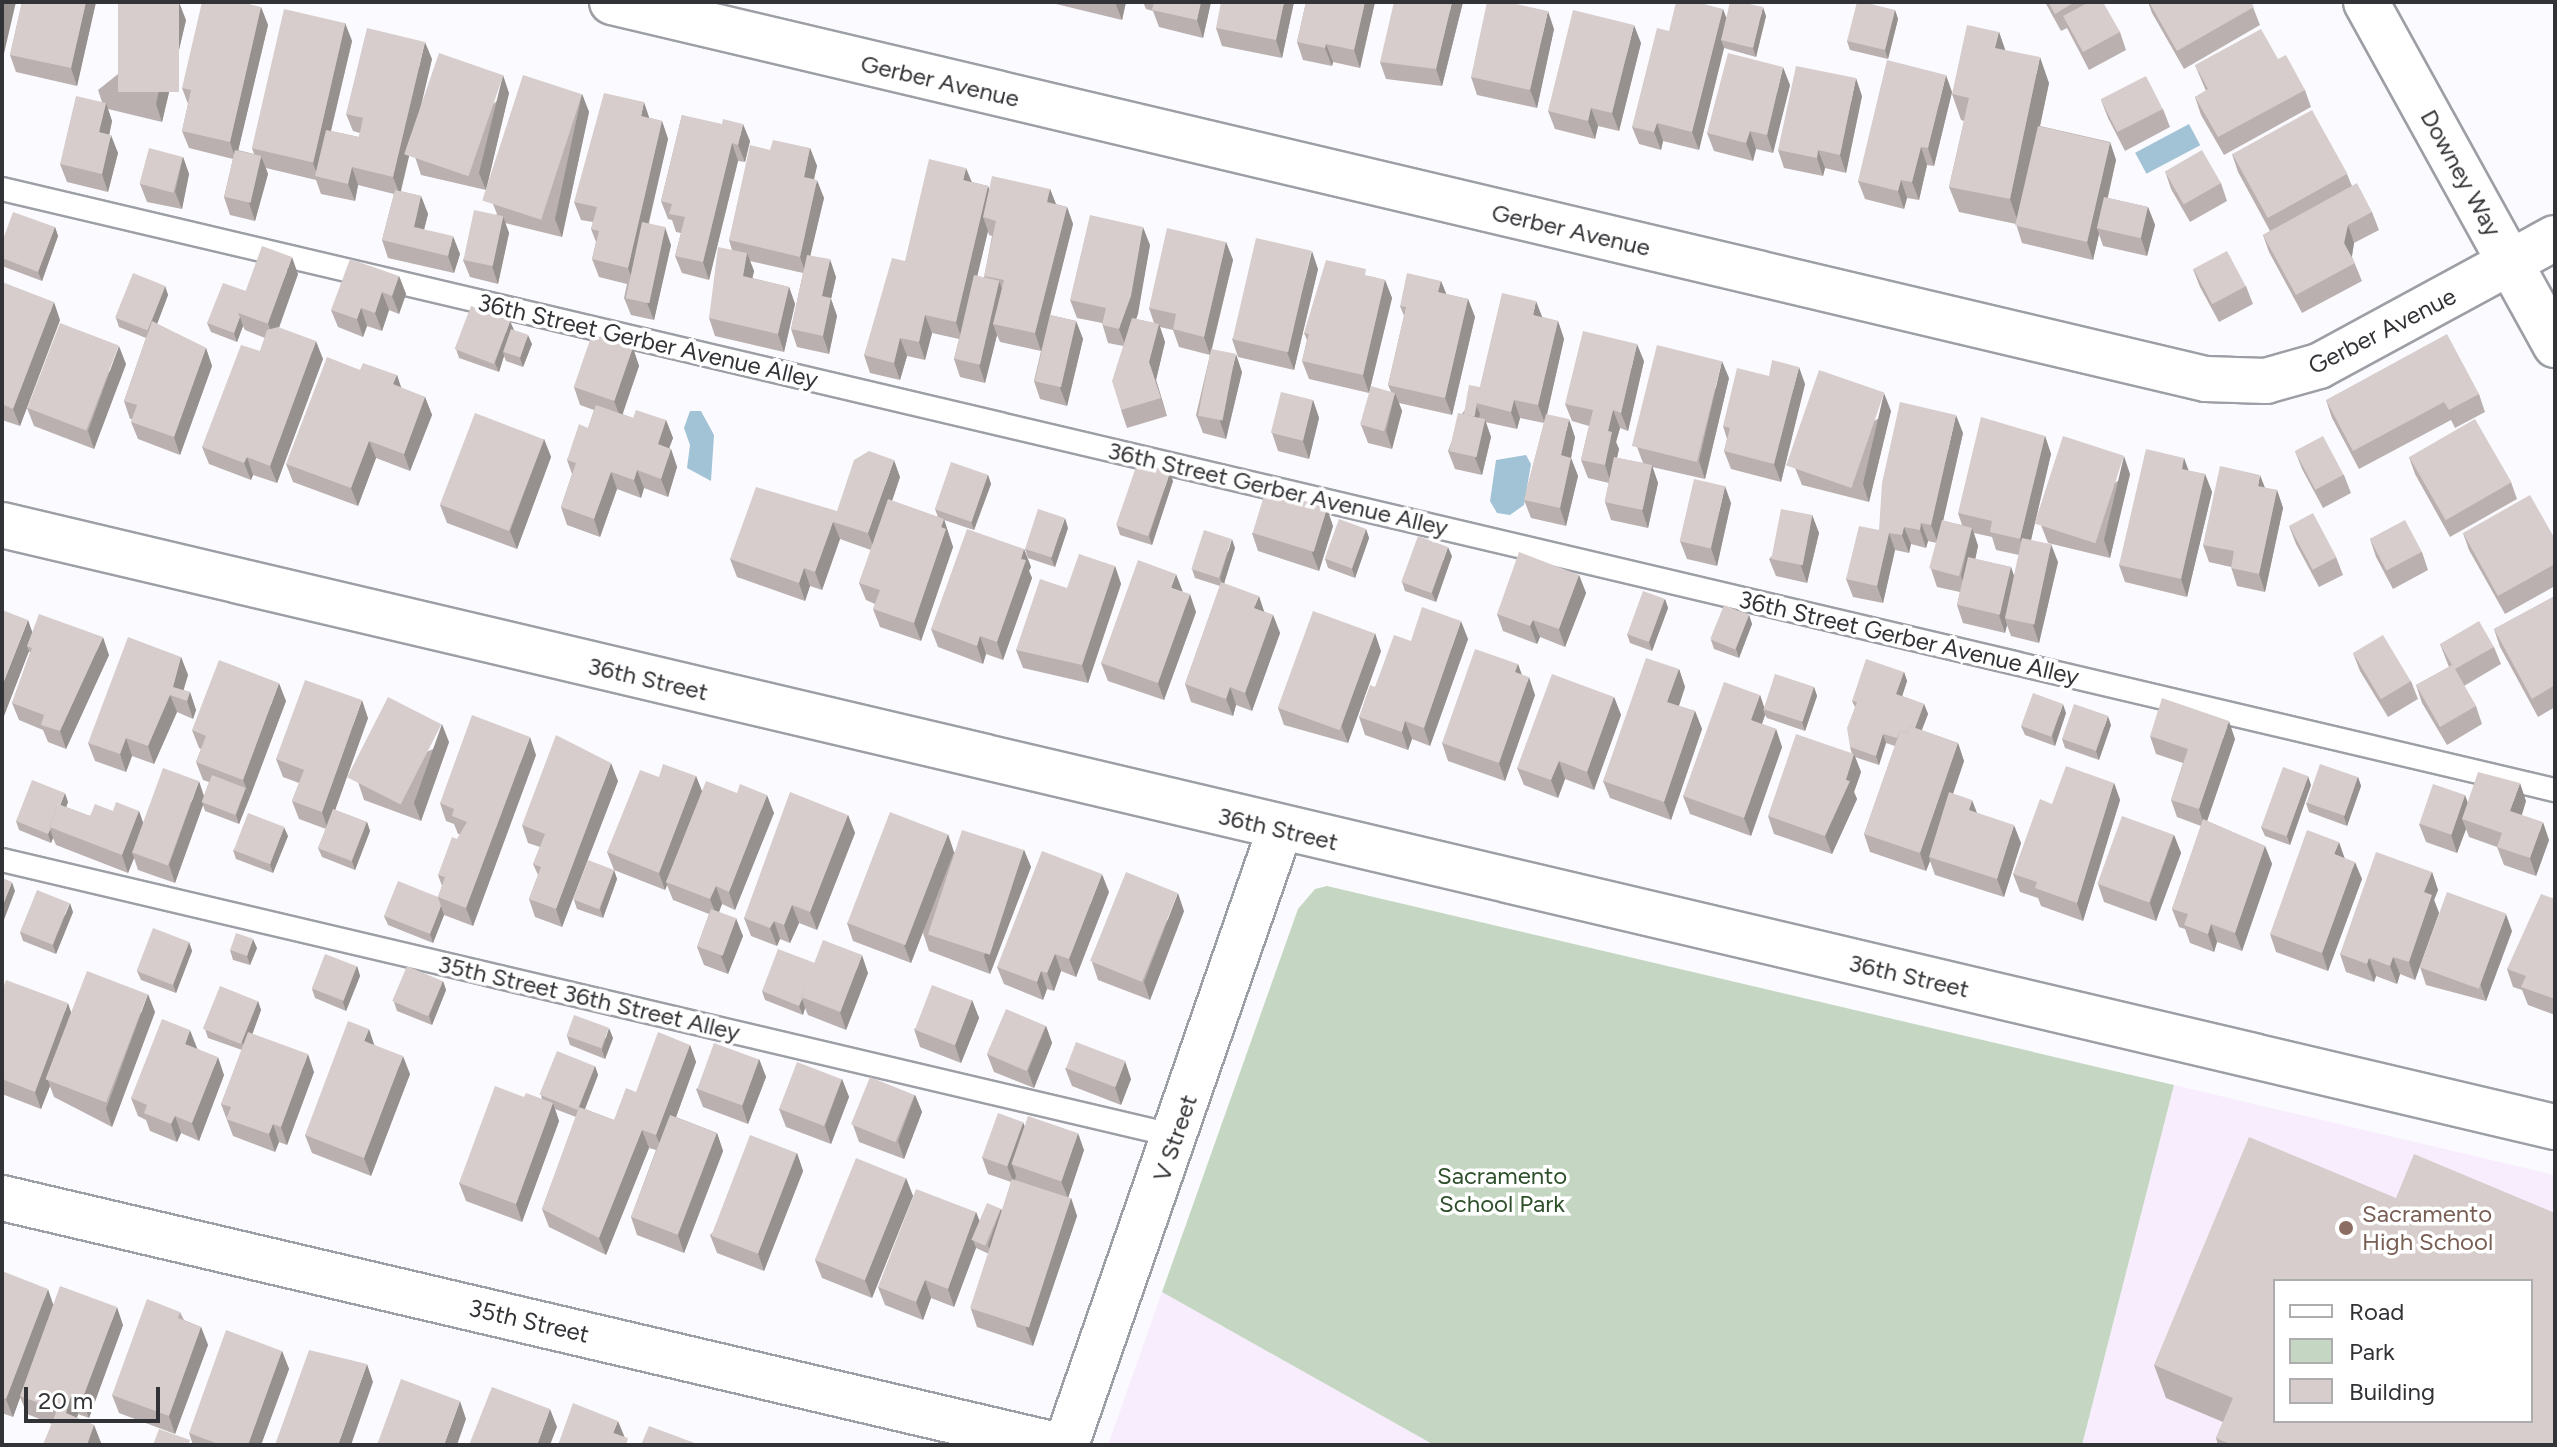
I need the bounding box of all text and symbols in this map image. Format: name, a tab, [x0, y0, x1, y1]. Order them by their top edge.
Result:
street label: Gerber Avenue	[858, 49, 1022, 113]
street label: Downey Way	[2414, 105, 2508, 241]
street label: Gerber Avenue	[1489, 198, 1653, 262]
street label: Gerber Avenue	[2303, 281, 2461, 381]
street label: 36th Street Gerber Avenue Alley	[475, 288, 821, 394]
street label: 36th Street Gerber Avenue Alley	[1105, 436, 1451, 542]
street label: 36th Street Gerber Avenue Alley	[1736, 585, 2082, 691]
street label: 36th Street	[585, 651, 711, 707]
street label: 36th Street	[1215, 801, 1341, 857]
street label: 36th Street	[1846, 948, 1972, 1004]
street label: 35th Street 36th Street Alley	[435, 949, 743, 1047]
street label: V Street	[1147, 1091, 1203, 1185]
park label: Sacramento School Park	[1437, 1162, 1567, 1218]
place label: Sacramento High School	[2362, 1200, 2493, 1256]
marker: Sacramento High School	[2337, 1219, 2355, 1237]
legend	[2273, 1279, 2533, 1423]
street label: 35th Street	[466, 1293, 592, 1349]
text: Road	[2349, 1297, 2404, 1326]
text: Park	[2349, 1337, 2395, 1366]
scale bar	[28, 1371, 164, 1421]
text: Building	[2349, 1377, 2435, 1406]
text: 20 m	[38, 1386, 93, 1415]

